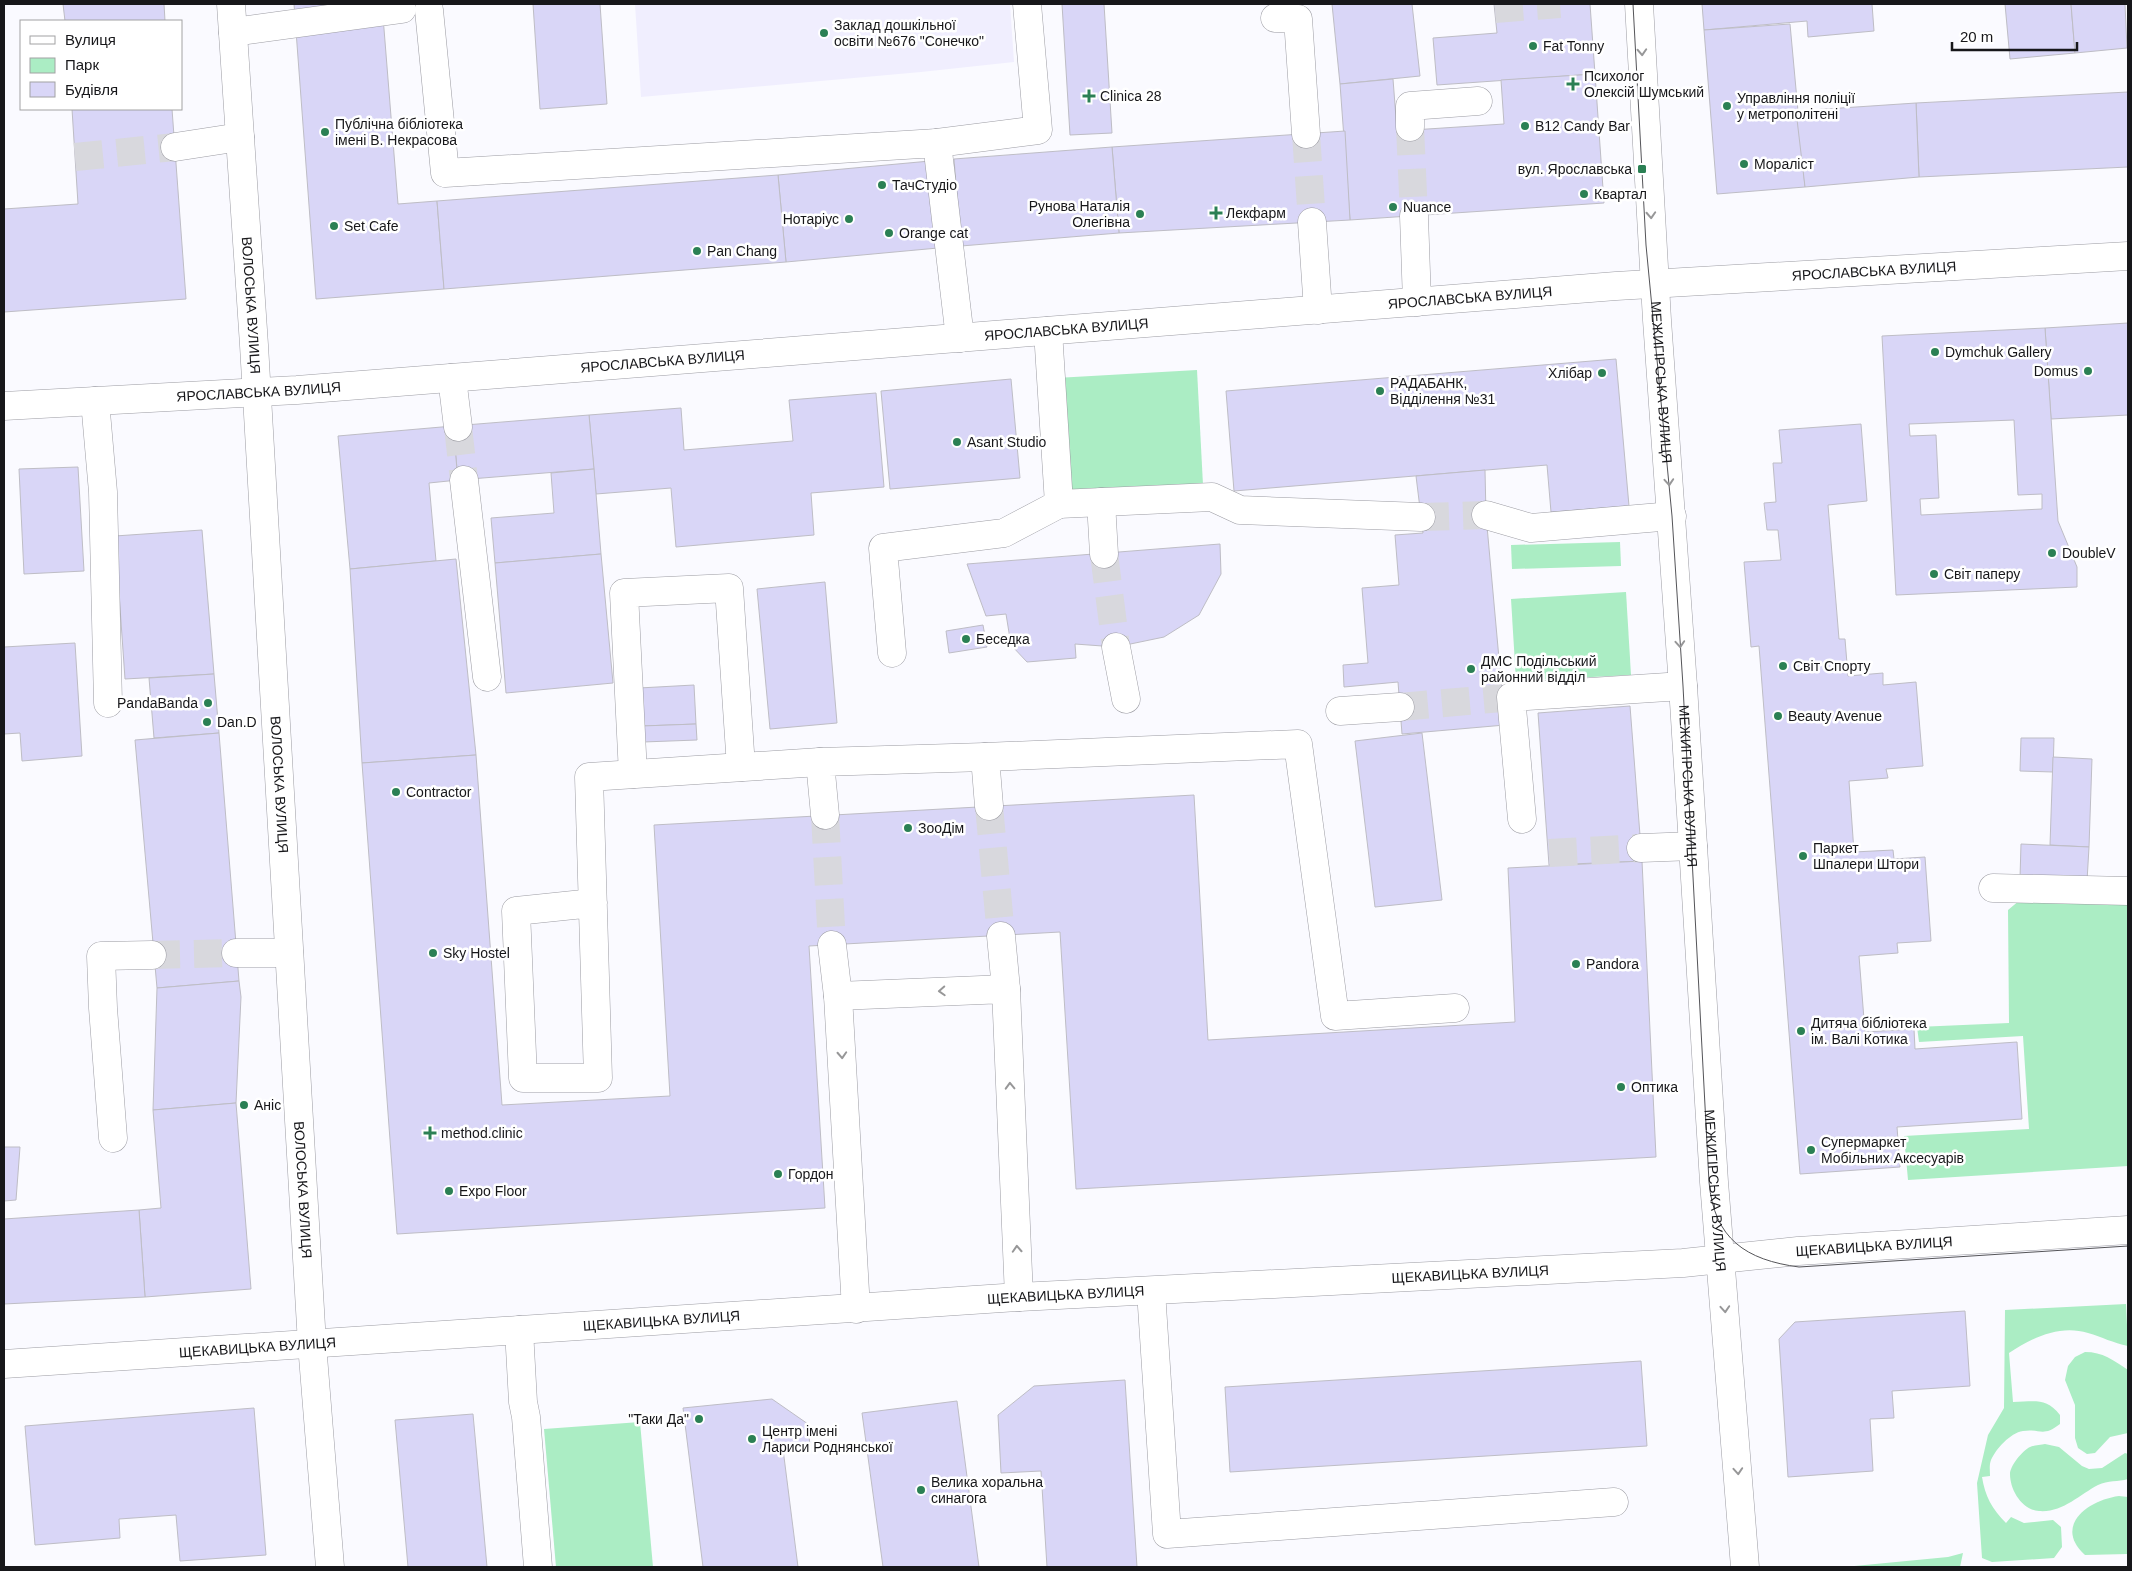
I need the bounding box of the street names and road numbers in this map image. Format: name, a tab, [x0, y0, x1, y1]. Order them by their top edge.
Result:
street label: ВОЛОСЬКА ВУЛИЦЯ	[239, 236, 264, 374]
street label: ЯРОСЛАВСЬКА ВУЛИЦЯ	[1791, 258, 1957, 284]
street label: ЯРОСЛАВСЬКА ВУЛИЦЯ	[1387, 283, 1553, 312]
street label: МЕЖИГІРСЬКА ВУЛИЦЯ	[1648, 301, 1675, 464]
street label: ЯРОСЛАВСЬКА ВУЛИЦЯ	[983, 315, 1149, 344]
street label: ЯРОСЛАВСЬКА ВУЛИЦЯ	[580, 347, 745, 376]
street label: ЯРОСЛАВСЬКА ВУЛИЦЯ	[176, 379, 341, 405]
street label: МЕЖИГІРСЬКА ВУЛИЦЯ	[1676, 704, 1700, 867]
street label: ВОЛОСЬКА ВУЛИЦЯ	[268, 715, 291, 854]
street label: МЕЖИГІРСЬКА ВУЛИЦЯ	[1701, 1109, 1729, 1272]
street label: ВОЛОСЬКА ВУЛИЦЯ	[291, 1121, 315, 1259]
street label: ЩЕКАВИЦЬКА ВУЛИЦЯ	[1795, 1233, 1953, 1259]
street label: ЩЕКАВИЦЬКА ВУЛИЦЯ	[1391, 1262, 1549, 1286]
street label: ЩЕКАВИЦЬКА ВУЛИЦЯ	[987, 1283, 1145, 1307]
street label: ЩЕКАВИЦЬКА ВУЛИЦЯ	[583, 1307, 741, 1334]
street label: ЩЕКАВИЦЬКА ВУЛИЦЯ	[178, 1334, 336, 1360]

